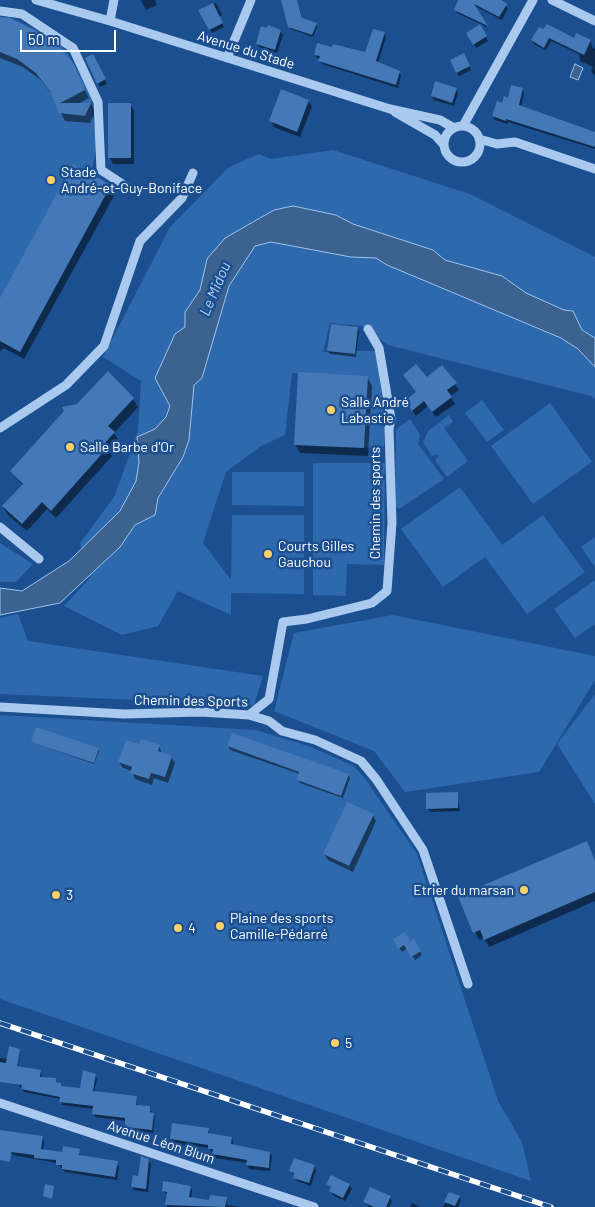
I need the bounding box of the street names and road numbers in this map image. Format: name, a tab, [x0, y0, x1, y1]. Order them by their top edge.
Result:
street label: Avenue du Stade	[195, 27, 297, 73]
street label: Chemin des sports	[367, 447, 383, 559]
street label: Chemin des Sports	[134, 692, 248, 710]
street label: Avenue Léon Blum	[105, 1117, 217, 1167]

